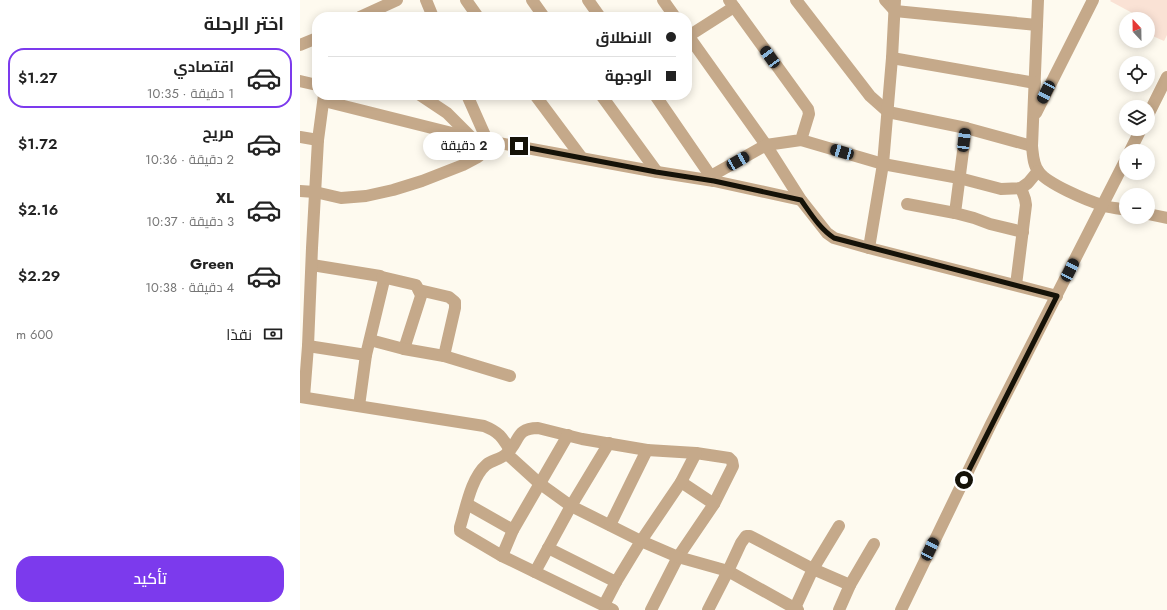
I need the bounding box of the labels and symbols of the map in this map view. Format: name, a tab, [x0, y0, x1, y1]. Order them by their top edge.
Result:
north arrow	[1119, 12, 1155, 48]
car	[758, 44, 782, 70]
car	[1035, 79, 1057, 105]
car	[957, 127, 971, 153]
callout: 2 دقيقة	[423, 132, 505, 160]
route end	[510, 137, 528, 155]
car	[829, 143, 855, 161]
car	[725, 150, 751, 172]
car	[1059, 257, 1081, 283]
route start	[955, 471, 973, 489]
car	[919, 536, 941, 562]

